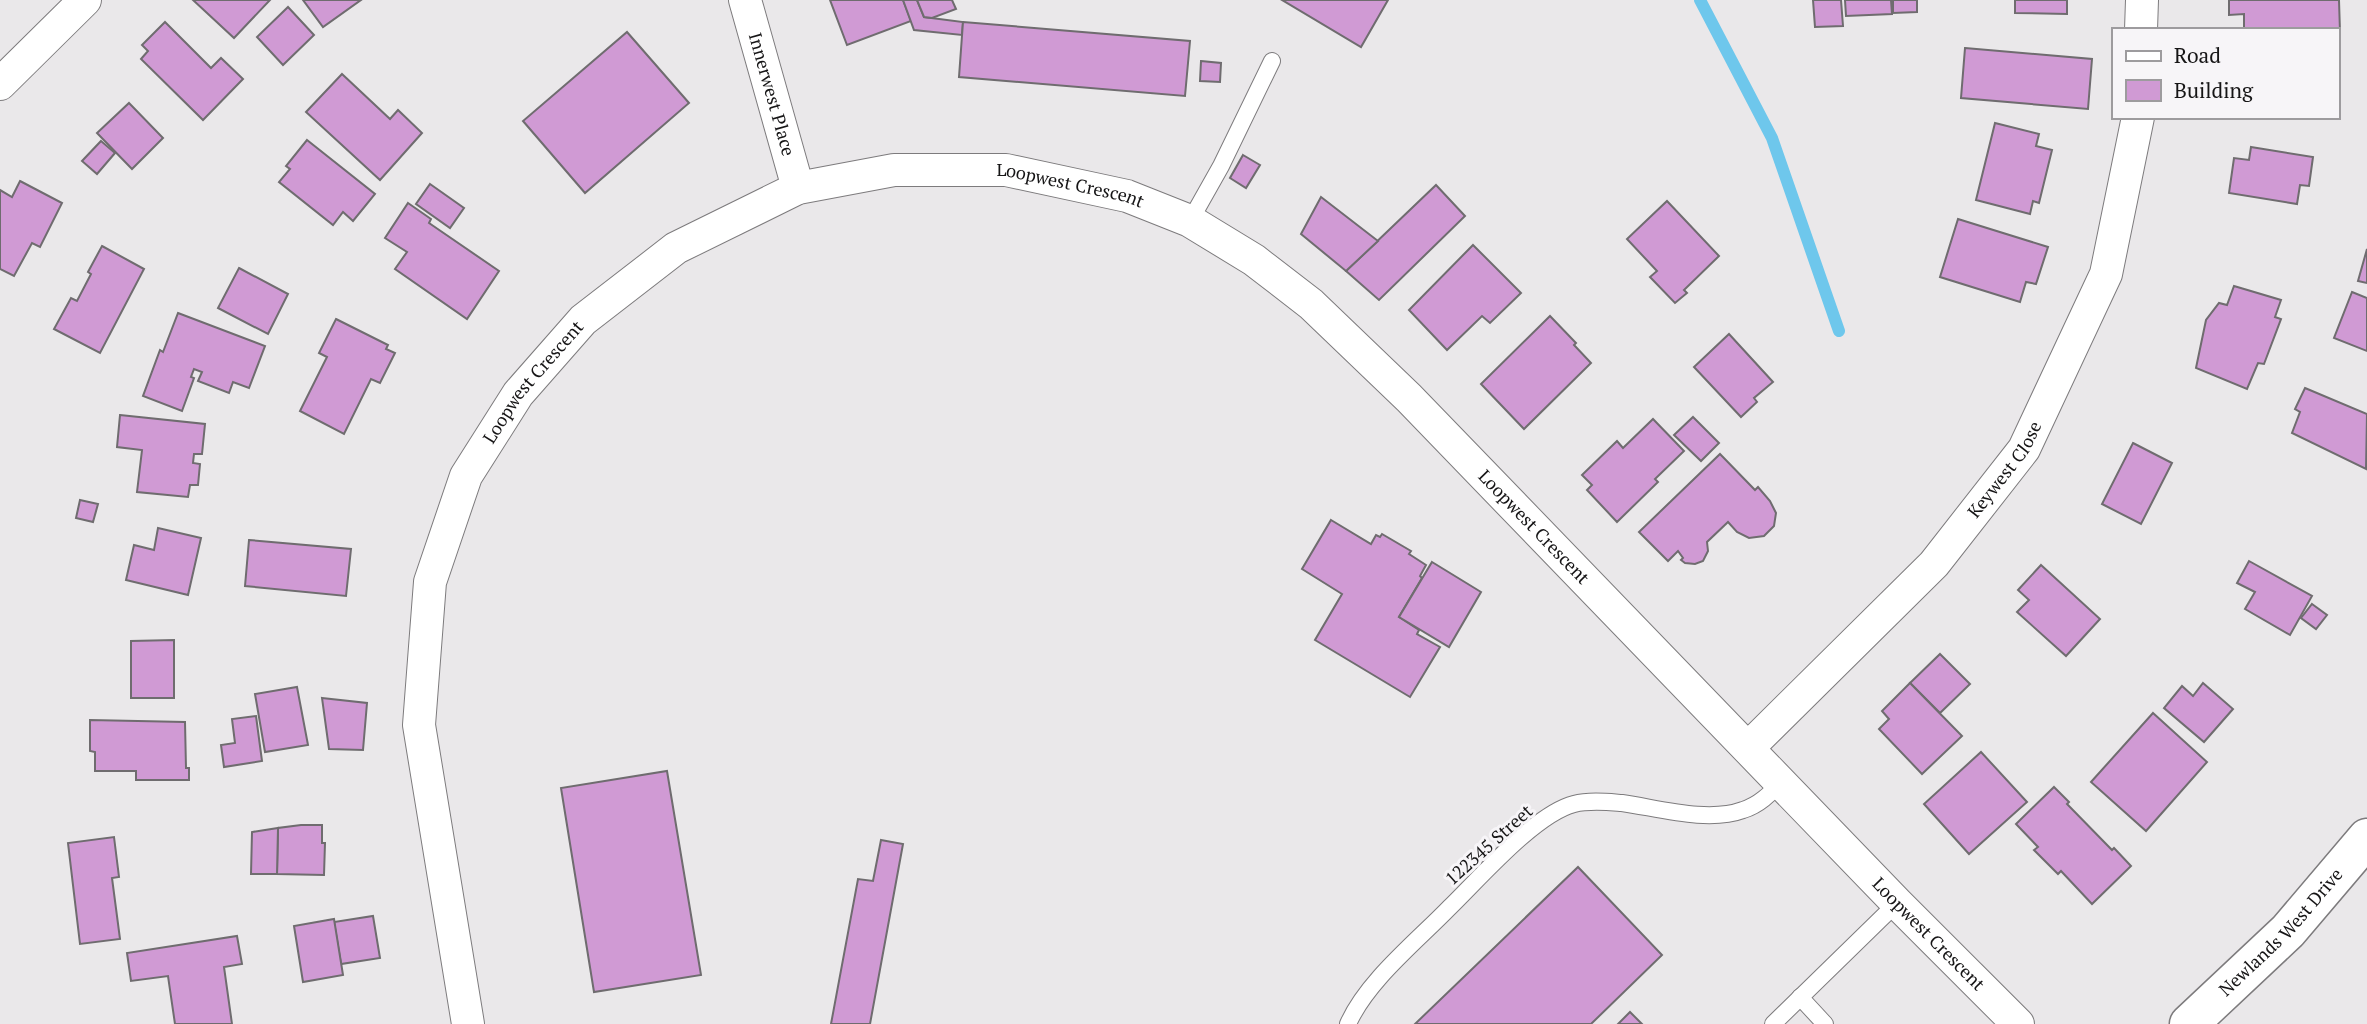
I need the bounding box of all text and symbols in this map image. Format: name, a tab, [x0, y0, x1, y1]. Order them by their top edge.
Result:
legend	[2112, 28, 2339, 119]
street label: Innerwest Place	[744, 30, 801, 158]
text: Road	[2174, 41, 2221, 69]
text: Building	[2174, 76, 2254, 104]
street label: Loopwest Crescent	[997, 157, 1148, 213]
street label: Loopwest Crescent	[477, 315, 588, 448]
street label: Keywest Close	[1962, 417, 2046, 522]
street label: Loopwest Crescent	[1474, 464, 1596, 589]
street label: 122345 Street	[1439, 798, 1537, 890]
street label: Newlands West Drive	[2213, 863, 2347, 1001]
street label: Loopwest Crescent	[1868, 872, 1991, 996]

